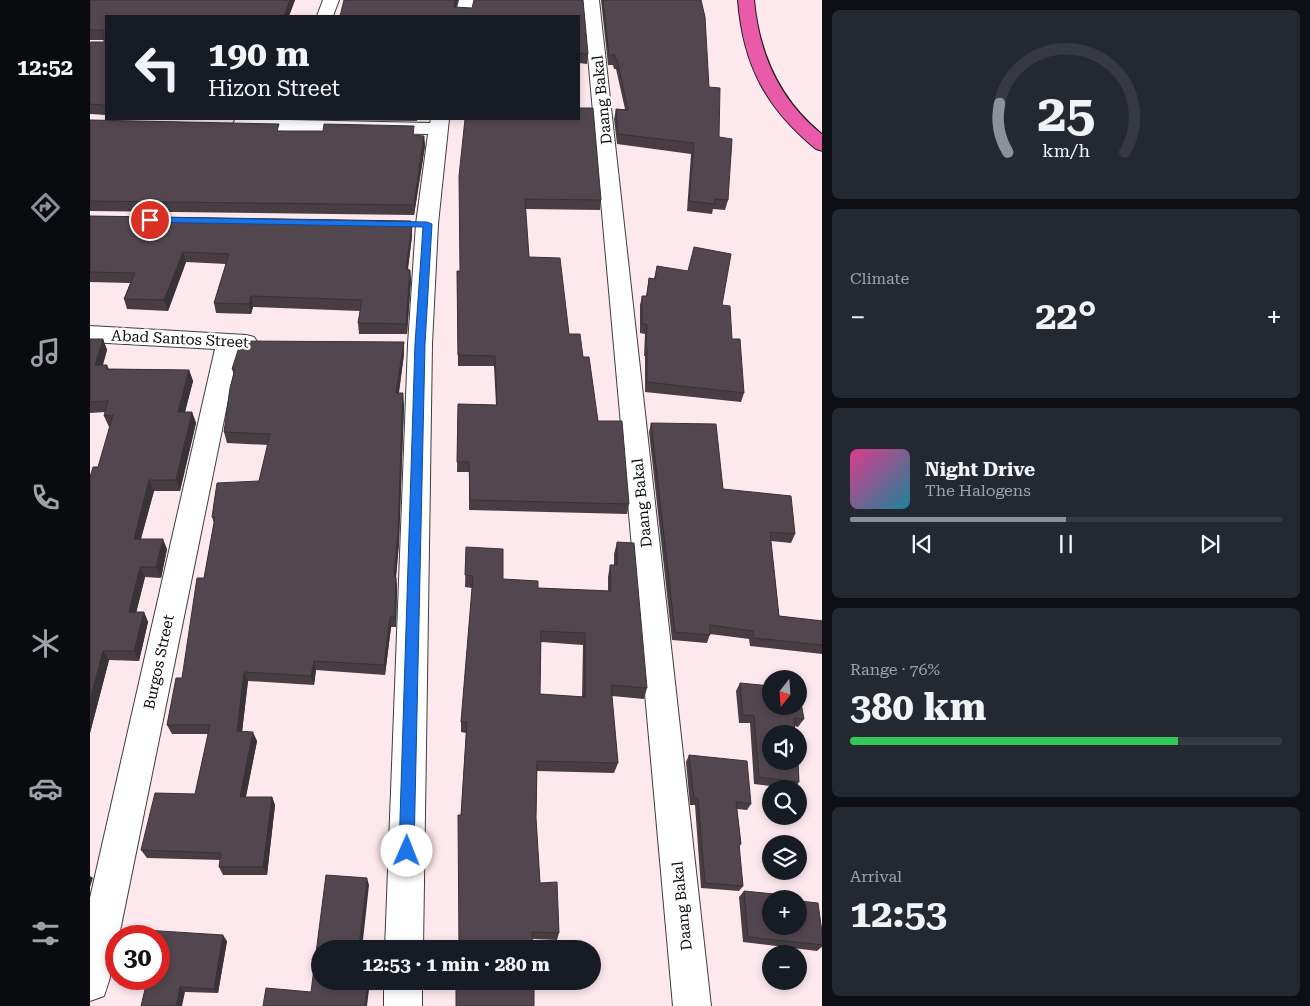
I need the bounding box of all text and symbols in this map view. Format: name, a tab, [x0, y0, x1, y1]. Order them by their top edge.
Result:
text: 190 m	[208, 34, 309, 75]
icon: left	[125, 35, 190, 100]
street label: Daang Bakal	[588, 54, 616, 145]
text: 12:52	[17, 55, 73, 80]
text: Hizon Street	[208, 76, 340, 101]
text: 25	[1037, 83, 1095, 144]
text: km/h	[1042, 140, 1090, 161]
icon: directions	[28, 190, 63, 225]
pin	[129, 199, 171, 241]
icon: arrive	[136, 206, 164, 234]
text: Climate	[850, 269, 909, 288]
text: 22°	[1035, 294, 1097, 338]
text: −	[850, 301, 866, 334]
text: +	[1266, 301, 1282, 334]
street label: Abad Santos Street	[111, 326, 250, 352]
icon: music	[28, 335, 63, 370]
street label: Daang Bakal	[628, 457, 656, 548]
text: Night Drive	[925, 458, 1035, 481]
icon: phone	[28, 480, 63, 515]
text: The Halogens	[925, 481, 1031, 500]
icon: previous	[908, 530, 936, 558]
icon: pause	[1052, 530, 1080, 558]
icon: next	[1196, 530, 1224, 558]
street label: Burgos Street	[140, 613, 178, 711]
icon: climate	[28, 626, 63, 661]
text: Range · 76%	[850, 660, 940, 679]
north arrow	[762, 670, 808, 715]
map controls	[762, 670, 807, 990]
text: 380 km	[850, 685, 986, 729]
button: sound	[762, 725, 807, 770]
icon: car	[28, 771, 63, 806]
button: search	[762, 780, 807, 825]
position arrow	[380, 824, 432, 876]
button: layers	[762, 835, 807, 880]
street label: Daang Bakal	[668, 860, 696, 951]
text: Arrival	[850, 867, 902, 886]
button: +	[762, 890, 807, 935]
text: 12:53	[850, 892, 947, 936]
icon: filters	[28, 916, 63, 951]
speed limit sign: 30	[105, 925, 170, 990]
button: −	[762, 945, 807, 990]
text: 12:53 · 1 min · 280 m	[362, 953, 550, 976]

